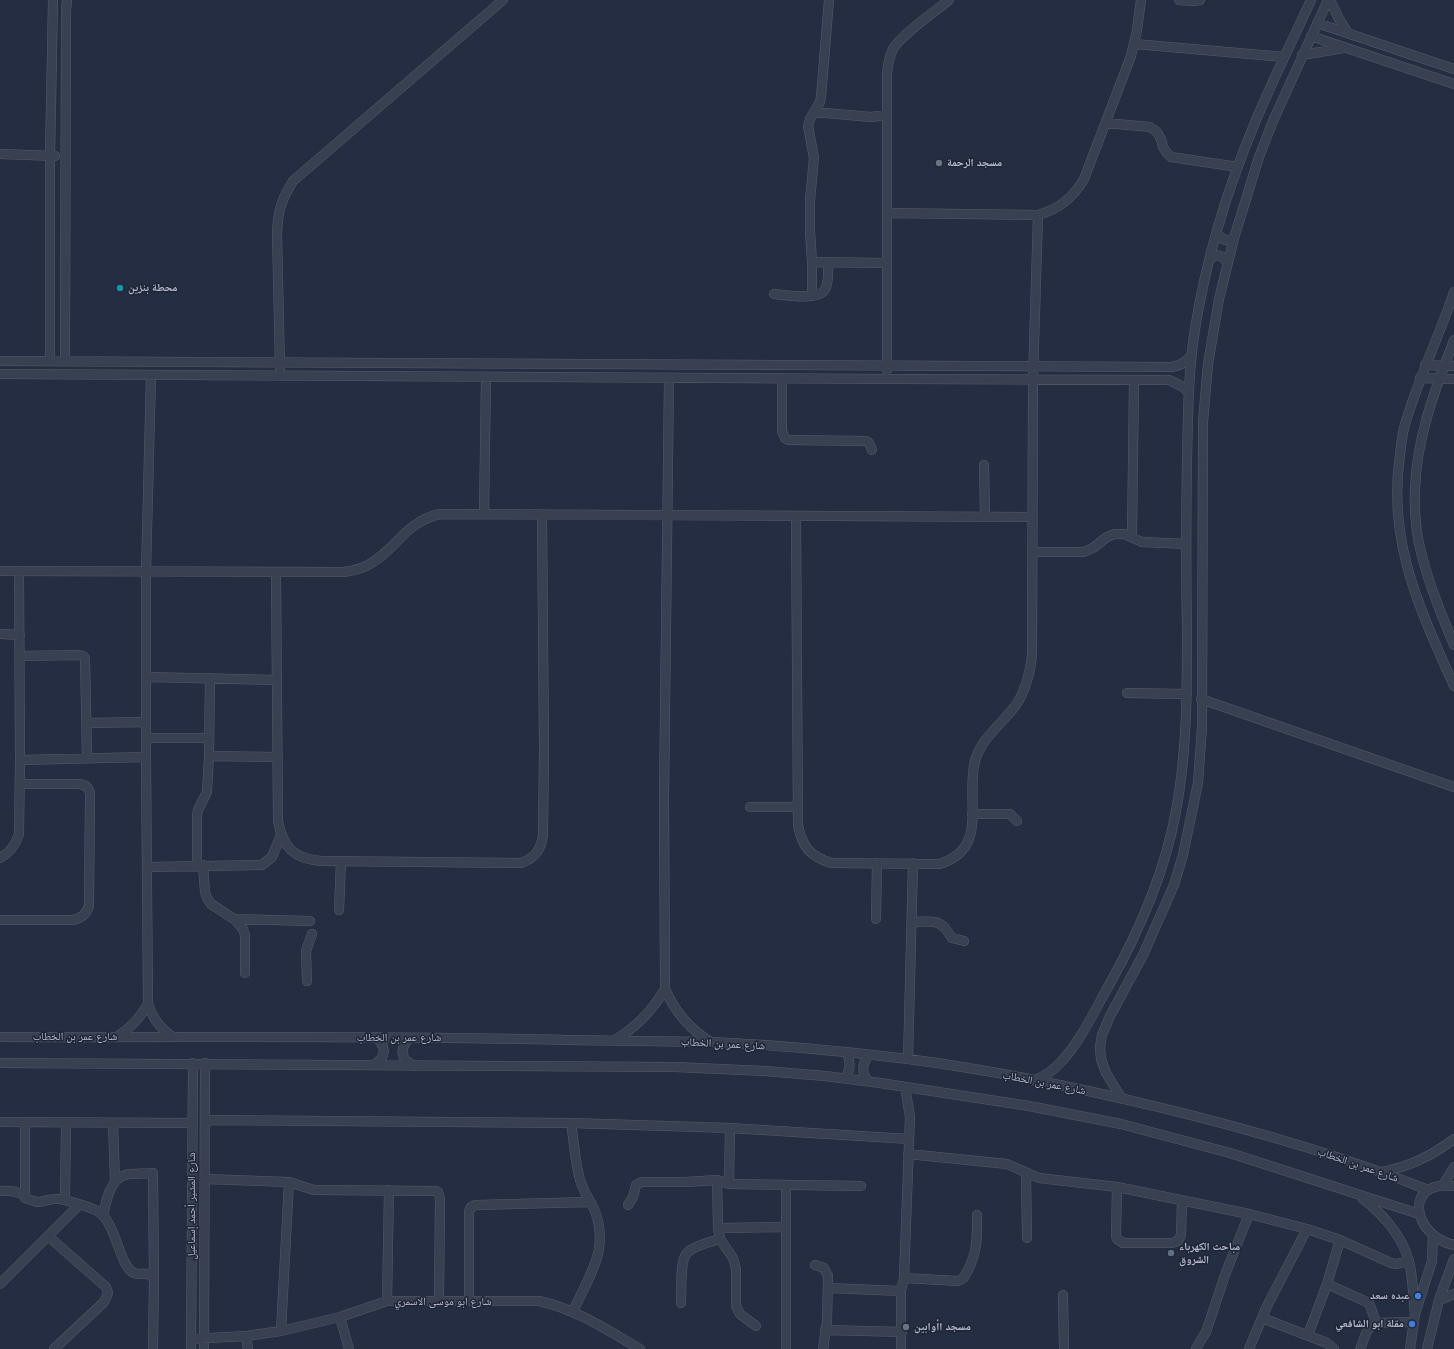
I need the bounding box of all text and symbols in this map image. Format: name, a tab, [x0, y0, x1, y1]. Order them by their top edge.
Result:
place label: مسجد الرحمة	[947, 156, 1002, 170]
marker: مسجد الرحمة	[934, 158, 944, 168]
place label: محطة بنزين	[128, 281, 177, 295]
marker: محطة بنزين	[115, 283, 125, 293]
street label: شارع عمر بن الخطاب	[33, 1030, 117, 1044]
street label: شارع عمر بن الخطاب	[357, 1031, 441, 1045]
street label: شارع عمر بن الخطاب	[681, 1035, 765, 1053]
street label: شارع عمر بن الخطاب	[1001, 1068, 1087, 1098]
street label: شارع عمر بن الخطاب	[1316, 1145, 1400, 1185]
street label: شارع المشير أحمد إسماعيل	[185, 1152, 199, 1260]
place label: مباحث الكهرباء الشروق	[1179, 1240, 1240, 1266]
marker: مباحث الكهرباء الشروق	[1166, 1248, 1176, 1258]
place label: عبده سعد	[1370, 1289, 1410, 1303]
marker: عبده سعد	[1413, 1291, 1423, 1301]
street label: شارع ابو موسى الاسمري	[394, 1295, 492, 1309]
place label: مقلة ابو الشافعي	[1335, 1317, 1404, 1331]
marker: مقلة ابو الشافعي	[1407, 1319, 1417, 1329]
place label: مسجد اأوابين	[914, 1320, 971, 1334]
marker: مسجد اأوابين	[901, 1322, 911, 1332]

